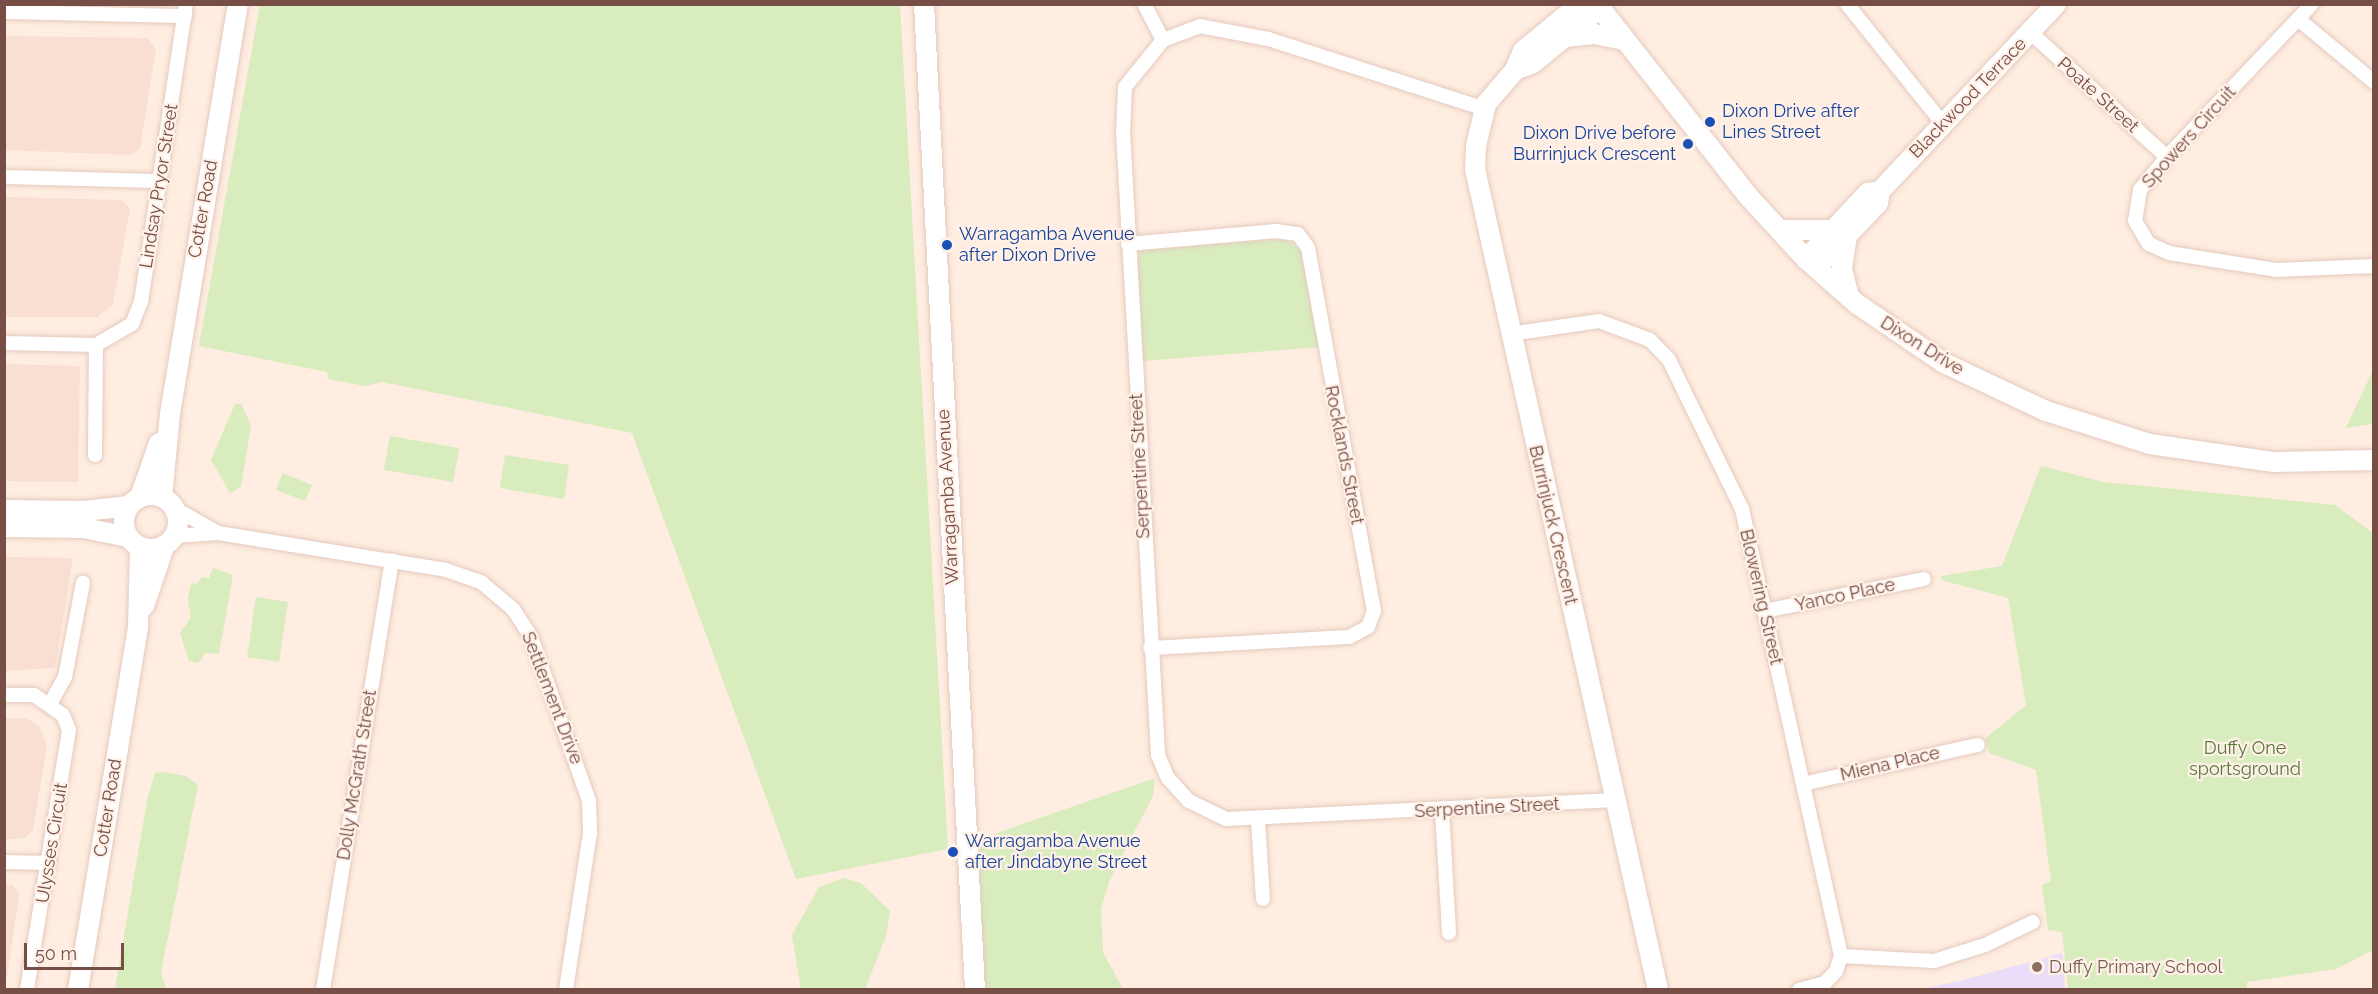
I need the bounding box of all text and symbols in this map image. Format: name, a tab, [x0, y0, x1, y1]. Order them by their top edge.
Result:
street label: Blackwood Terrace	[1905, 33, 2031, 163]
street label: Poate Street	[2053, 53, 2143, 137]
street label: Spowers Circuit	[2138, 82, 2240, 192]
place label: Dixon Drive after Lines Street	[1722, 101, 1859, 144]
street label: Lindsay Pryor Street	[135, 102, 183, 270]
marker: Dixon Drive after Lines Street	[1703, 115, 1717, 129]
place label: Dixon Drive before Burrinjuck Crescent	[1513, 123, 1676, 166]
marker: Dixon Drive before Burrinjuck Crescent	[1681, 137, 1695, 151]
street label: Cotter Road	[184, 158, 222, 260]
place label: Warragamba Avenue after Dixon Drive	[959, 224, 1135, 266]
marker: Warragamba Avenue after Dixon Drive	[940, 238, 954, 252]
street label: Dixon Drive	[1876, 312, 1968, 380]
street label: Rocklands Street	[1320, 384, 1368, 526]
street label: Serpentine Street	[1125, 393, 1155, 539]
street label: Warragamba Avenue	[933, 408, 963, 586]
street label: Burrinjuck Crescent	[1524, 443, 1582, 607]
street label: Blowering Street	[1735, 527, 1787, 667]
street label: Yanco Place	[1793, 574, 1897, 616]
street label: Settlement Drive	[517, 629, 587, 767]
street label: Dolly McGrath Street	[333, 688, 381, 862]
park label: Duffy One sportsground	[2189, 738, 2301, 780]
street label: Miena Place	[1838, 742, 1942, 786]
street label: Cotter Road	[90, 757, 126, 859]
street label: Ulysses Circuit	[32, 781, 72, 905]
street label: Serpentine Street	[1414, 793, 1560, 823]
place label: Warragamba Avenue after Jindabyne Street	[965, 831, 1148, 874]
marker: Warragamba Avenue after Jindabyne Street	[946, 845, 960, 859]
scale bar	[27, 931, 128, 969]
text: 50 m	[35, 943, 77, 964]
place label: Duffy Primary School	[2049, 956, 2223, 978]
marker: Duffy Primary School	[2030, 960, 2044, 974]

